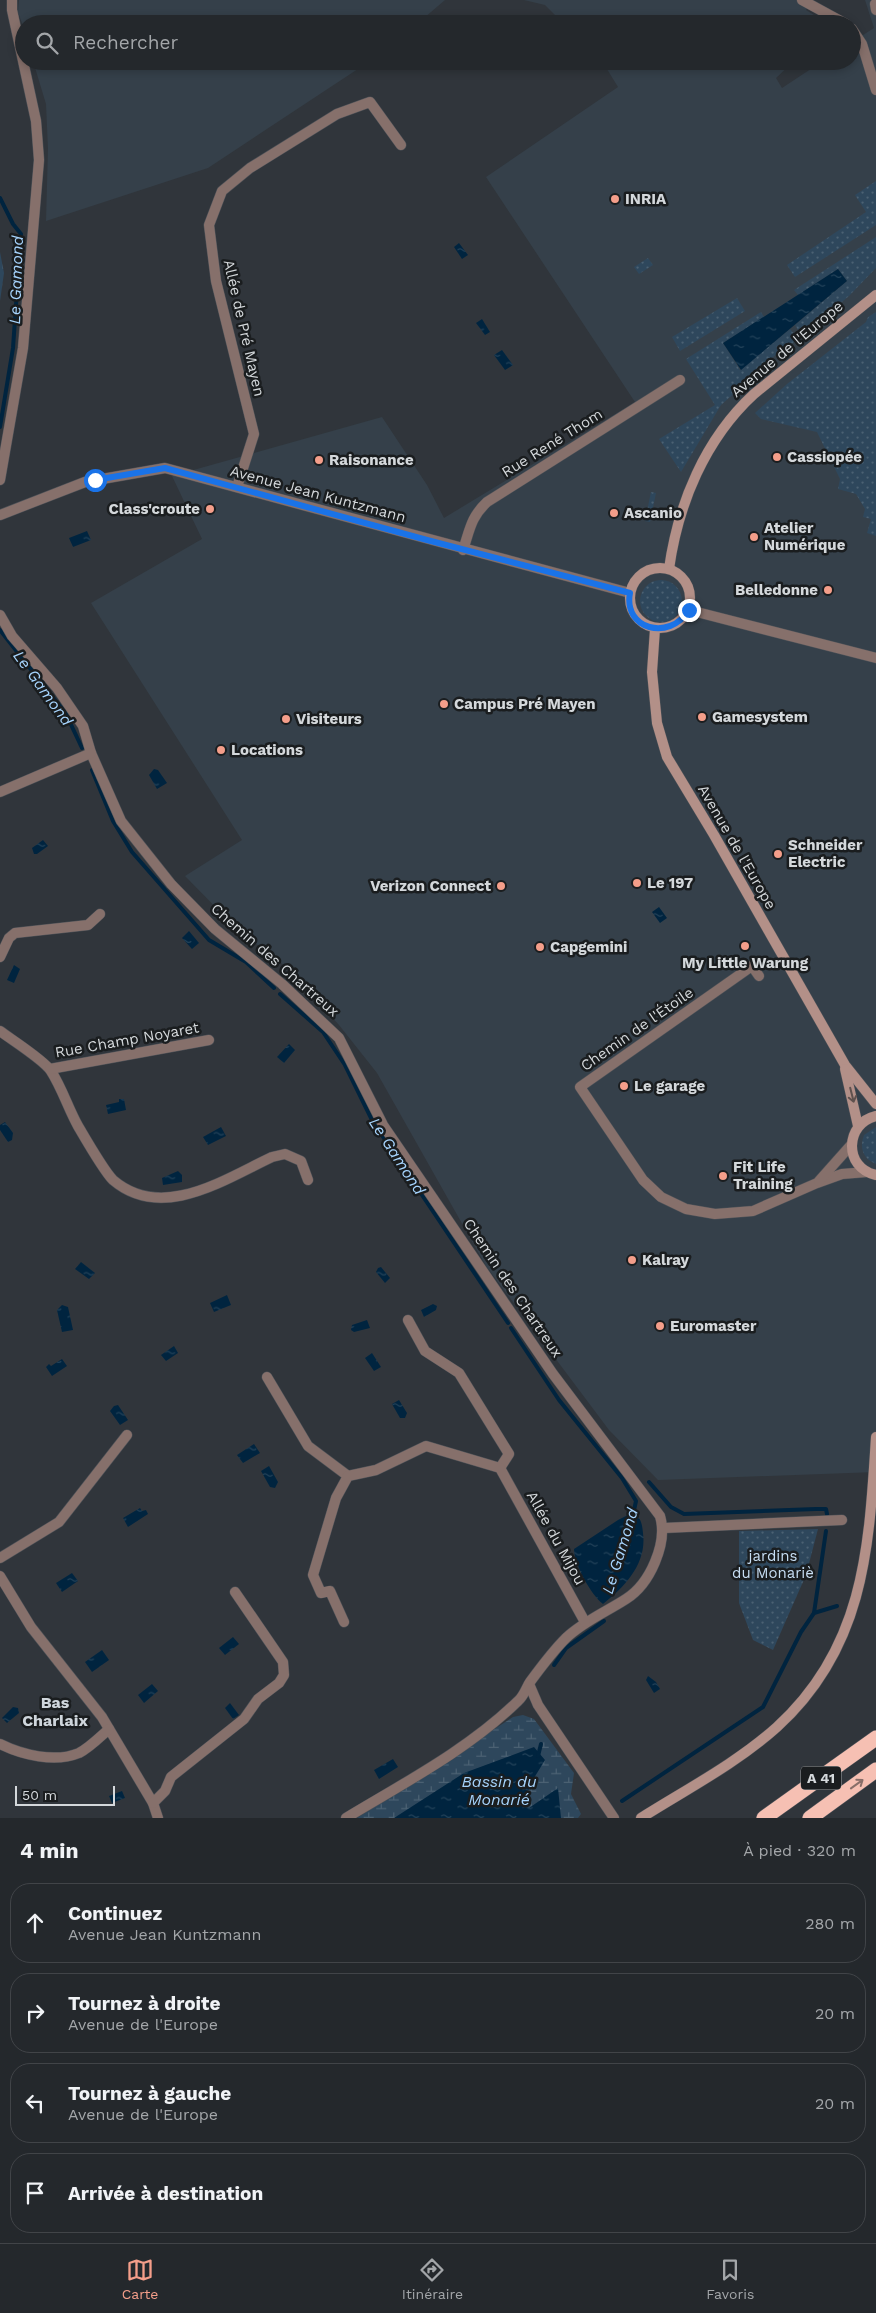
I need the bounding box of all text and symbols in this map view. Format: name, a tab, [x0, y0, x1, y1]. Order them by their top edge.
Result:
search box	[15, 15, 861, 70]
icon: search	[33, 29, 61, 57]
text: Rechercher	[73, 31, 178, 54]
place label: INRIA	[625, 190, 667, 208]
marker: INRIA	[609, 193, 621, 205]
water label: Le Gamond	[5, 234, 27, 325]
street label: Allée de Pré Mayen	[219, 258, 269, 398]
street label: Avenue de l'Europe	[727, 297, 847, 401]
street label: Rue René Thom	[498, 405, 606, 481]
place label: Cassiopée	[787, 448, 862, 466]
place label: Raisonance	[329, 451, 414, 469]
marker: Cassiopée	[771, 451, 783, 463]
marker: Raisonance	[313, 454, 325, 466]
street label: Avenue Jean Kuntzmann	[228, 462, 408, 526]
route start	[84, 469, 107, 492]
place label: Class'croute	[109, 500, 200, 518]
marker: Class'croute	[204, 503, 216, 515]
place label: Ascanio	[624, 504, 682, 522]
marker: Ascanio	[608, 507, 620, 519]
place label: Atelier Numérique	[764, 519, 846, 554]
marker: Atelier Numérique	[748, 531, 760, 543]
place label: Belledonne	[735, 581, 818, 599]
marker: Belledonne	[822, 584, 834, 596]
route end	[678, 599, 701, 622]
water label: Le Gamond	[9, 647, 77, 730]
place label: Campus Pré Mayen	[454, 695, 595, 713]
marker: Campus Pré Mayen	[438, 698, 450, 710]
place label: Gamesystem	[712, 708, 808, 726]
place label: Visiteurs	[296, 710, 362, 728]
marker: Gamesystem	[696, 711, 708, 723]
marker: Visiteurs	[280, 713, 292, 725]
place label: Locations	[231, 741, 303, 759]
marker: Locations	[215, 744, 227, 756]
street label: Avenue de l'Europe	[694, 782, 780, 912]
place label: Schneider Electric	[788, 836, 863, 871]
marker: Schneider Electric	[772, 848, 784, 860]
place label: Le 197	[647, 874, 693, 892]
place label: Verizon Connect	[370, 877, 491, 895]
marker: Le 197	[631, 877, 643, 889]
marker: Verizon Connect	[495, 880, 507, 892]
street label: Chemin des Chartreux	[207, 899, 343, 1021]
place label: Capgemini	[550, 938, 627, 956]
marker: My Little Warung	[739, 940, 751, 952]
marker: Capgemini	[534, 941, 546, 953]
place label: My Little Warung	[682, 954, 809, 972]
street label: Chemin de l'Étoile	[577, 983, 697, 1075]
street label: Rue Champ Noyaret	[54, 1018, 201, 1062]
place label: Le garage	[634, 1077, 706, 1095]
marker: Le garage	[618, 1080, 630, 1092]
one-way arrow	[848, 1087, 857, 1103]
water label: Le Gamond	[365, 1114, 430, 1199]
place label: Fit Life Training	[733, 1158, 793, 1193]
marker: Fit Life Training	[717, 1170, 729, 1182]
street label: Chemin des Chartreux	[460, 1215, 566, 1361]
place label: Kalray	[642, 1251, 689, 1269]
marker: Kalray	[626, 1254, 638, 1266]
place label: Euromaster	[670, 1317, 757, 1335]
marker: Euromaster	[654, 1320, 666, 1332]
street label: Allée du Mijou	[523, 1488, 589, 1588]
water label: Le Gamond	[598, 1505, 642, 1596]
park label: jardins du Monariè	[732, 1547, 814, 1582]
district label: Bas Charlaix	[22, 1693, 88, 1730]
road number: A 41	[801, 1766, 841, 1790]
water label: Bassin du Monarié	[461, 1772, 537, 1809]
one-way arrow	[850, 1778, 863, 1789]
scale bar	[15, 1783, 115, 1806]
text: 50 m	[22, 1787, 57, 1803]
text: 4 min	[20, 1838, 78, 1863]
text: À pied · 320 m	[743, 1841, 856, 1860]
text: Continuez	[68, 1902, 162, 1925]
icon: ahead	[21, 1909, 49, 1937]
text: 280 m	[805, 1914, 855, 1933]
text: Avenue Jean Kuntzmann	[68, 1925, 261, 1944]
text: Tournez à droite	[68, 1992, 220, 2015]
icon: right	[21, 1999, 49, 2027]
text: 20 m	[815, 2004, 855, 2023]
text: Avenue de l'Europe	[68, 2015, 218, 2034]
text: Tournez à gauche	[68, 2082, 231, 2105]
icon: left	[21, 2089, 49, 2117]
text: 20 m	[815, 2094, 855, 2113]
text: Avenue de l'Europe	[68, 2105, 218, 2124]
icon: arrive	[21, 2179, 49, 2207]
text: Arrivée à destination	[68, 2182, 263, 2205]
tab: Carte	[122, 2256, 158, 2302]
tab: Itinéraire	[402, 2256, 463, 2302]
tab: Favoris	[706, 2256, 754, 2302]

